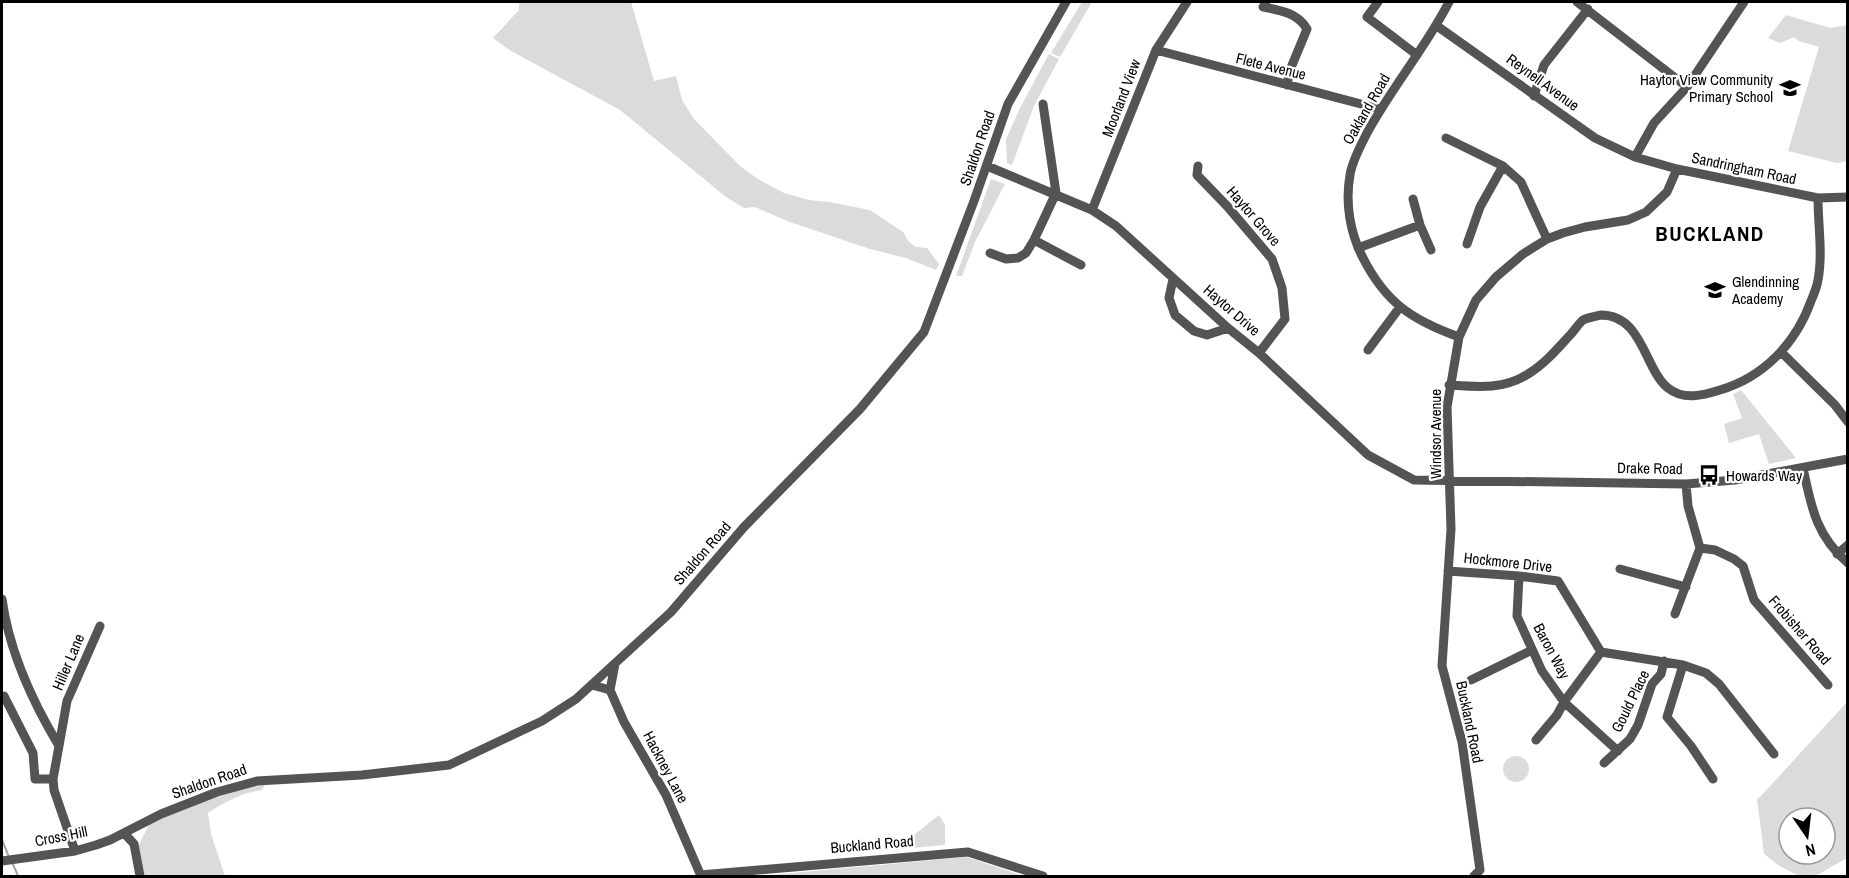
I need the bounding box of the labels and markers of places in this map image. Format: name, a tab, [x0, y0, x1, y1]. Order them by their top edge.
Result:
place label: Haytor View Community Primary School	[1640, 69, 1774, 107]
school or university icon: Haytor View Community Primary School	[1778, 76, 1802, 100]
place label: Glendinning Academy	[1731, 271, 1799, 309]
school or university icon: Glendinning Academy	[1703, 278, 1727, 302]
bus stop icon: Howards Way	[1697, 463, 1721, 487]
place label: Howards Way	[1726, 465, 1803, 486]

